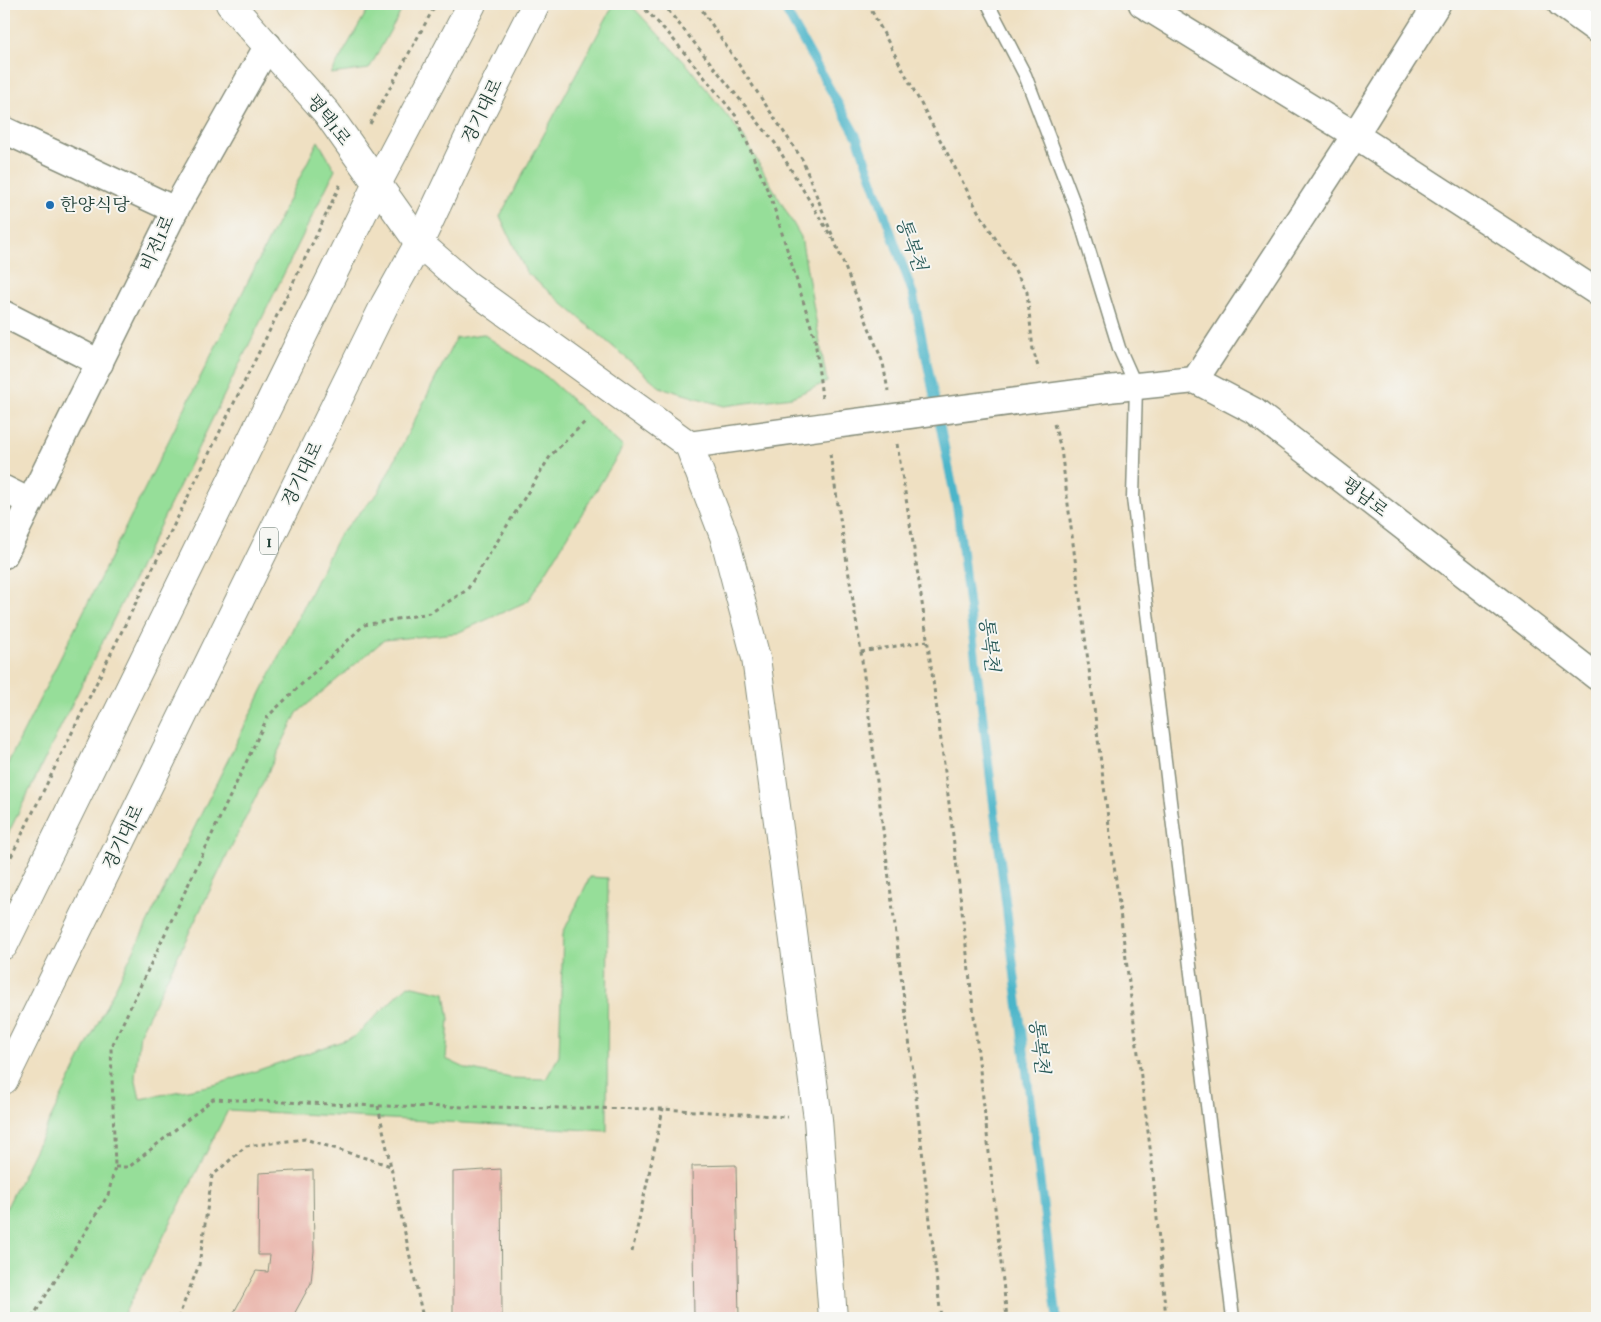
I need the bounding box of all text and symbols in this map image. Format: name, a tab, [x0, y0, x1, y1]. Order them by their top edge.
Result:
street label: 경기대로	[458, 75, 507, 147]
street label: 평택1로	[302, 91, 355, 150]
place label: 한양식당	[60, 195, 130, 216]
marker: 한양식당	[44, 199, 56, 211]
street label: 비전1로	[136, 212, 179, 274]
water label: 통복천	[891, 215, 931, 276]
street label: 경기대로	[278, 438, 327, 510]
street label: 평남로	[1338, 473, 1392, 522]
road number: 1	[260, 528, 278, 554]
water label: 통복천	[975, 615, 1003, 674]
street label: 경기대로	[99, 801, 148, 873]
water label: 통복천	[1025, 1017, 1053, 1076]

